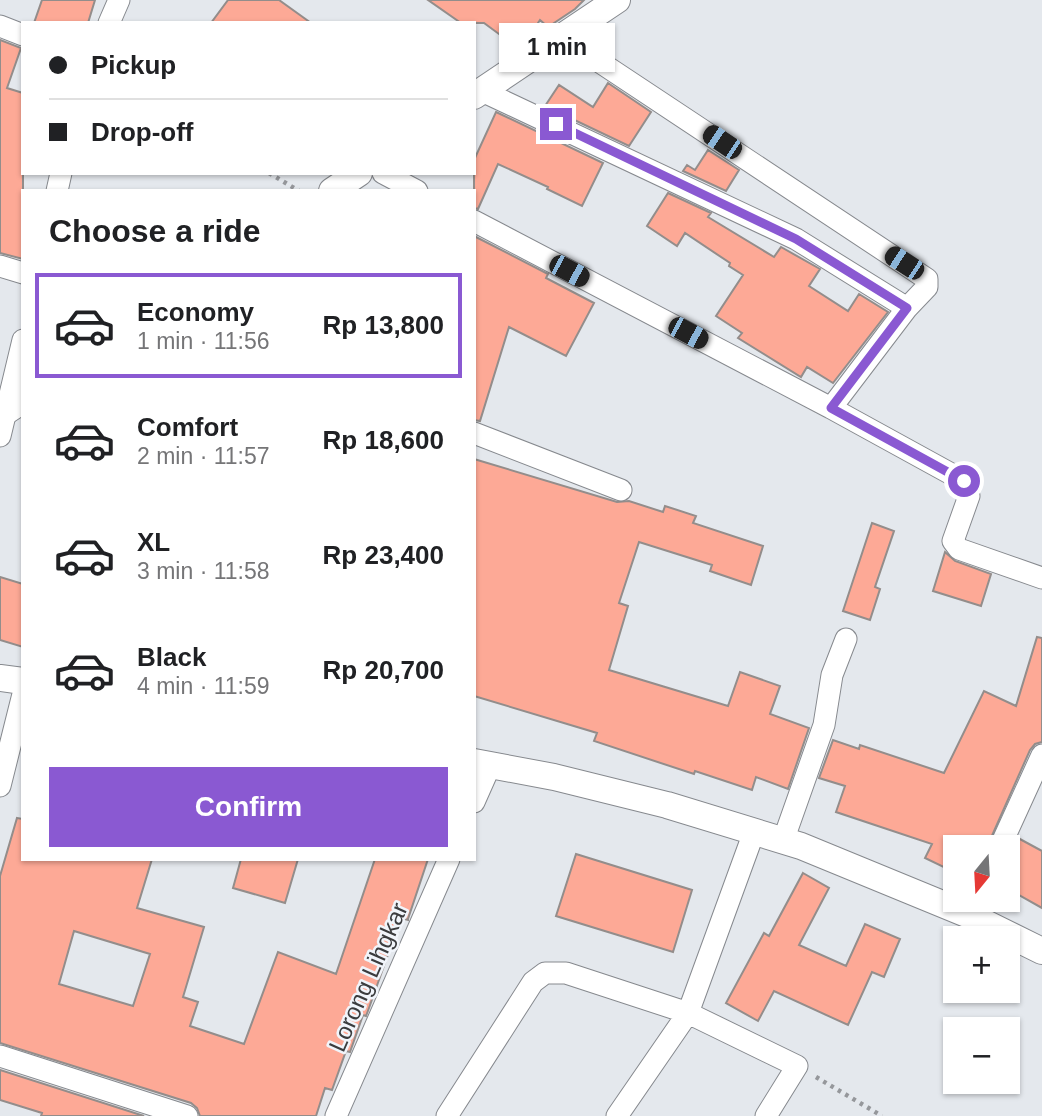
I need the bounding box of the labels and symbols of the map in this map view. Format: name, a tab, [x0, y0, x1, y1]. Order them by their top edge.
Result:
callout: 1 min	[498, 23, 614, 72]
route end	[540, 108, 572, 140]
car	[699, 122, 746, 162]
car	[881, 243, 928, 283]
car	[546, 252, 593, 290]
car	[665, 314, 712, 352]
route start	[948, 465, 980, 497]
north arrow	[943, 835, 1020, 912]
street label: Lorong Lihgkar	[323, 898, 413, 1056]

